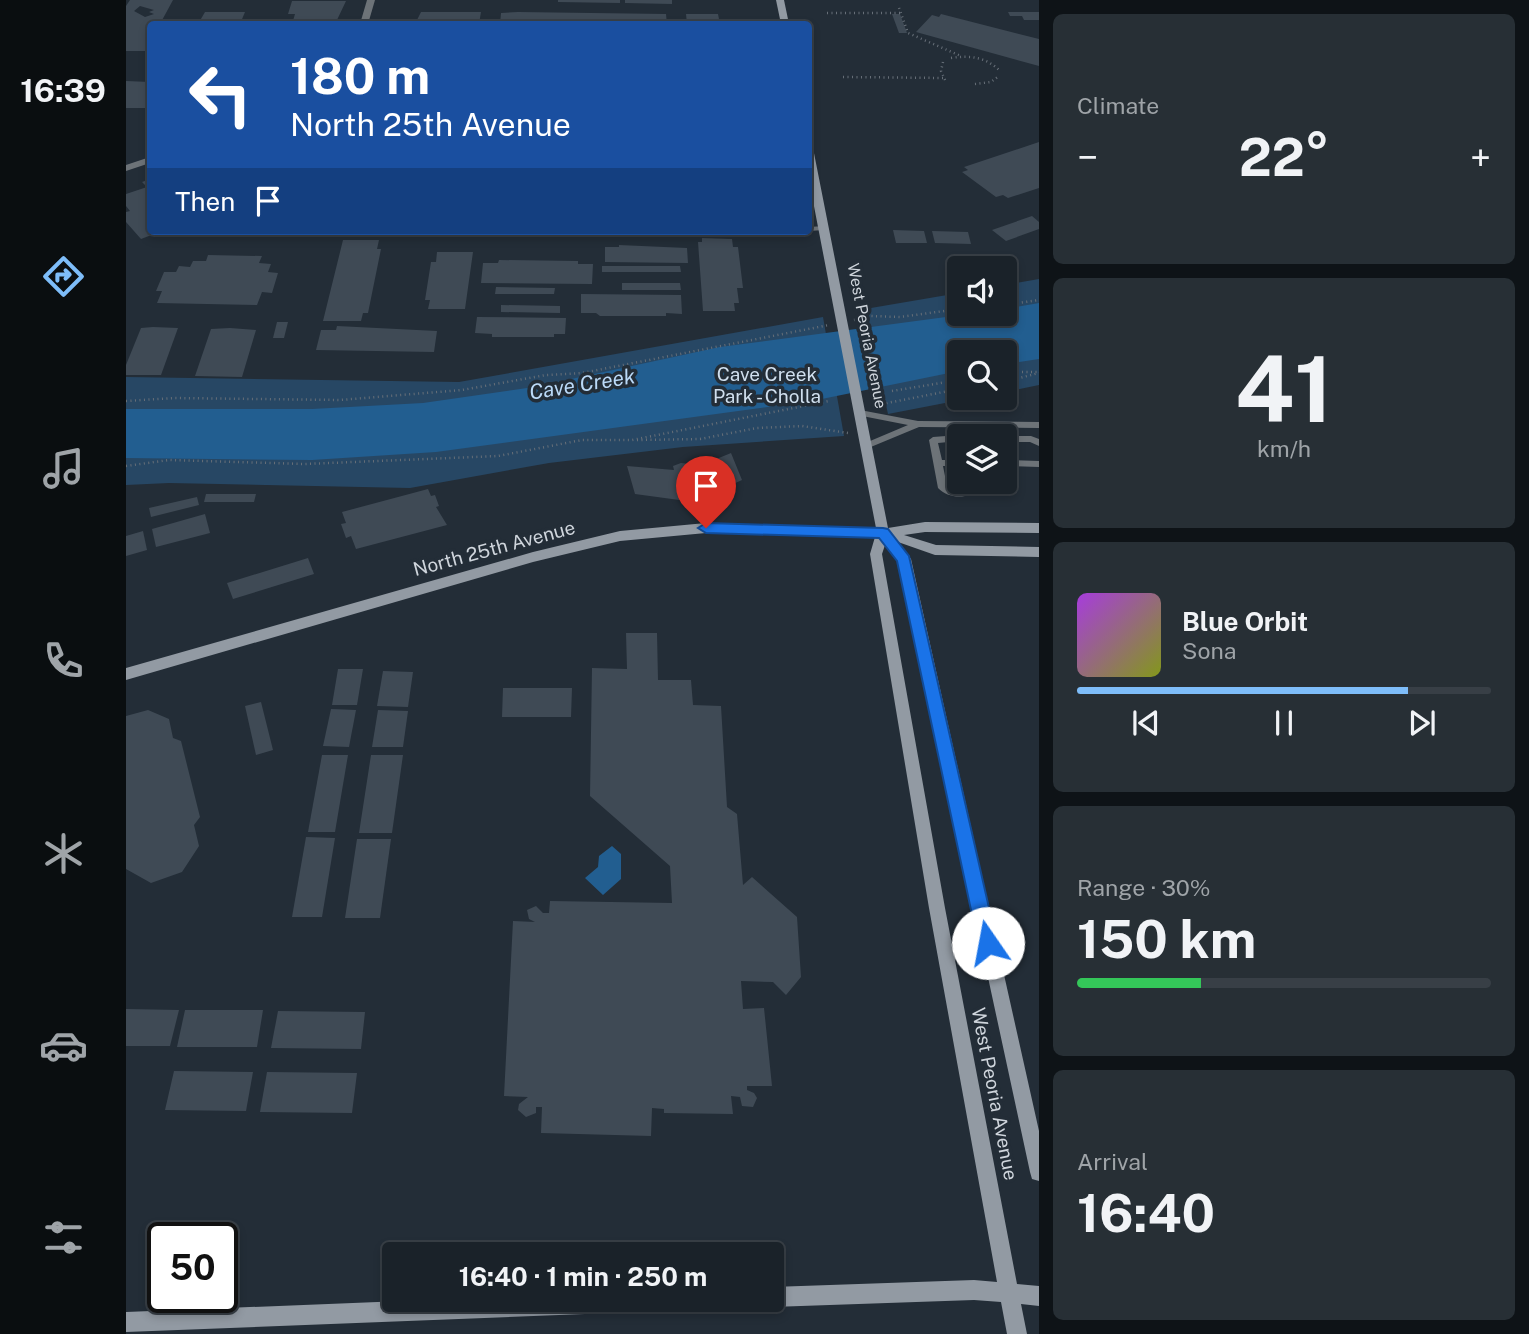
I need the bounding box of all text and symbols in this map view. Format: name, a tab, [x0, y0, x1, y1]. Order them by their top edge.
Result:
text: 180 m	[290, 47, 430, 105]
icon: left	[175, 49, 266, 140]
text: 16:39	[20, 72, 106, 109]
text: Climate	[1077, 92, 1159, 119]
text: North 25th Avenue	[290, 106, 571, 143]
text: 22°	[1239, 127, 1329, 188]
text: −	[1077, 135, 1098, 180]
text: +	[1470, 135, 1491, 180]
icon: arrive	[249, 182, 287, 220]
text: Then	[175, 186, 235, 217]
icon: directions	[39, 252, 88, 301]
map controls	[947, 256, 1017, 494]
button: sound	[947, 256, 1017, 326]
street label: West Peoria Avenue	[844, 262, 890, 410]
text: 41	[1235, 336, 1333, 442]
button: search	[947, 340, 1017, 410]
water label: Cave Creek	[527, 363, 637, 405]
park label: Cave Creek Park - Cholla	[713, 363, 821, 407]
button: layers	[947, 424, 1017, 494]
text: km/h	[1257, 435, 1311, 462]
icon: music	[39, 444, 88, 493]
pin	[676, 456, 736, 528]
icon: arrive	[687, 467, 725, 505]
street label: North 25th Avenue	[411, 516, 577, 580]
text: Blue Orbit	[1182, 606, 1308, 637]
icon: phone	[39, 636, 88, 685]
text: Sona	[1182, 637, 1236, 664]
icon: previous	[1127, 704, 1165, 742]
icon: pause	[1265, 704, 1303, 742]
icon: next	[1403, 704, 1441, 742]
icon: climate	[39, 829, 88, 878]
text: Range · 30%	[1077, 874, 1211, 901]
position arrow	[951, 906, 1025, 980]
text: 150 km	[1077, 909, 1256, 970]
street label: West Peoria Avenue	[967, 1006, 1023, 1182]
icon: car	[39, 1021, 88, 1070]
text: Arrival	[1077, 1148, 1148, 1175]
text: 16:40	[1077, 1183, 1215, 1244]
icon: filters	[39, 1213, 88, 1262]
speed limit sign: 50	[147, 1222, 238, 1313]
text: 16:40 · 1 min · 250 m	[459, 1261, 707, 1292]

